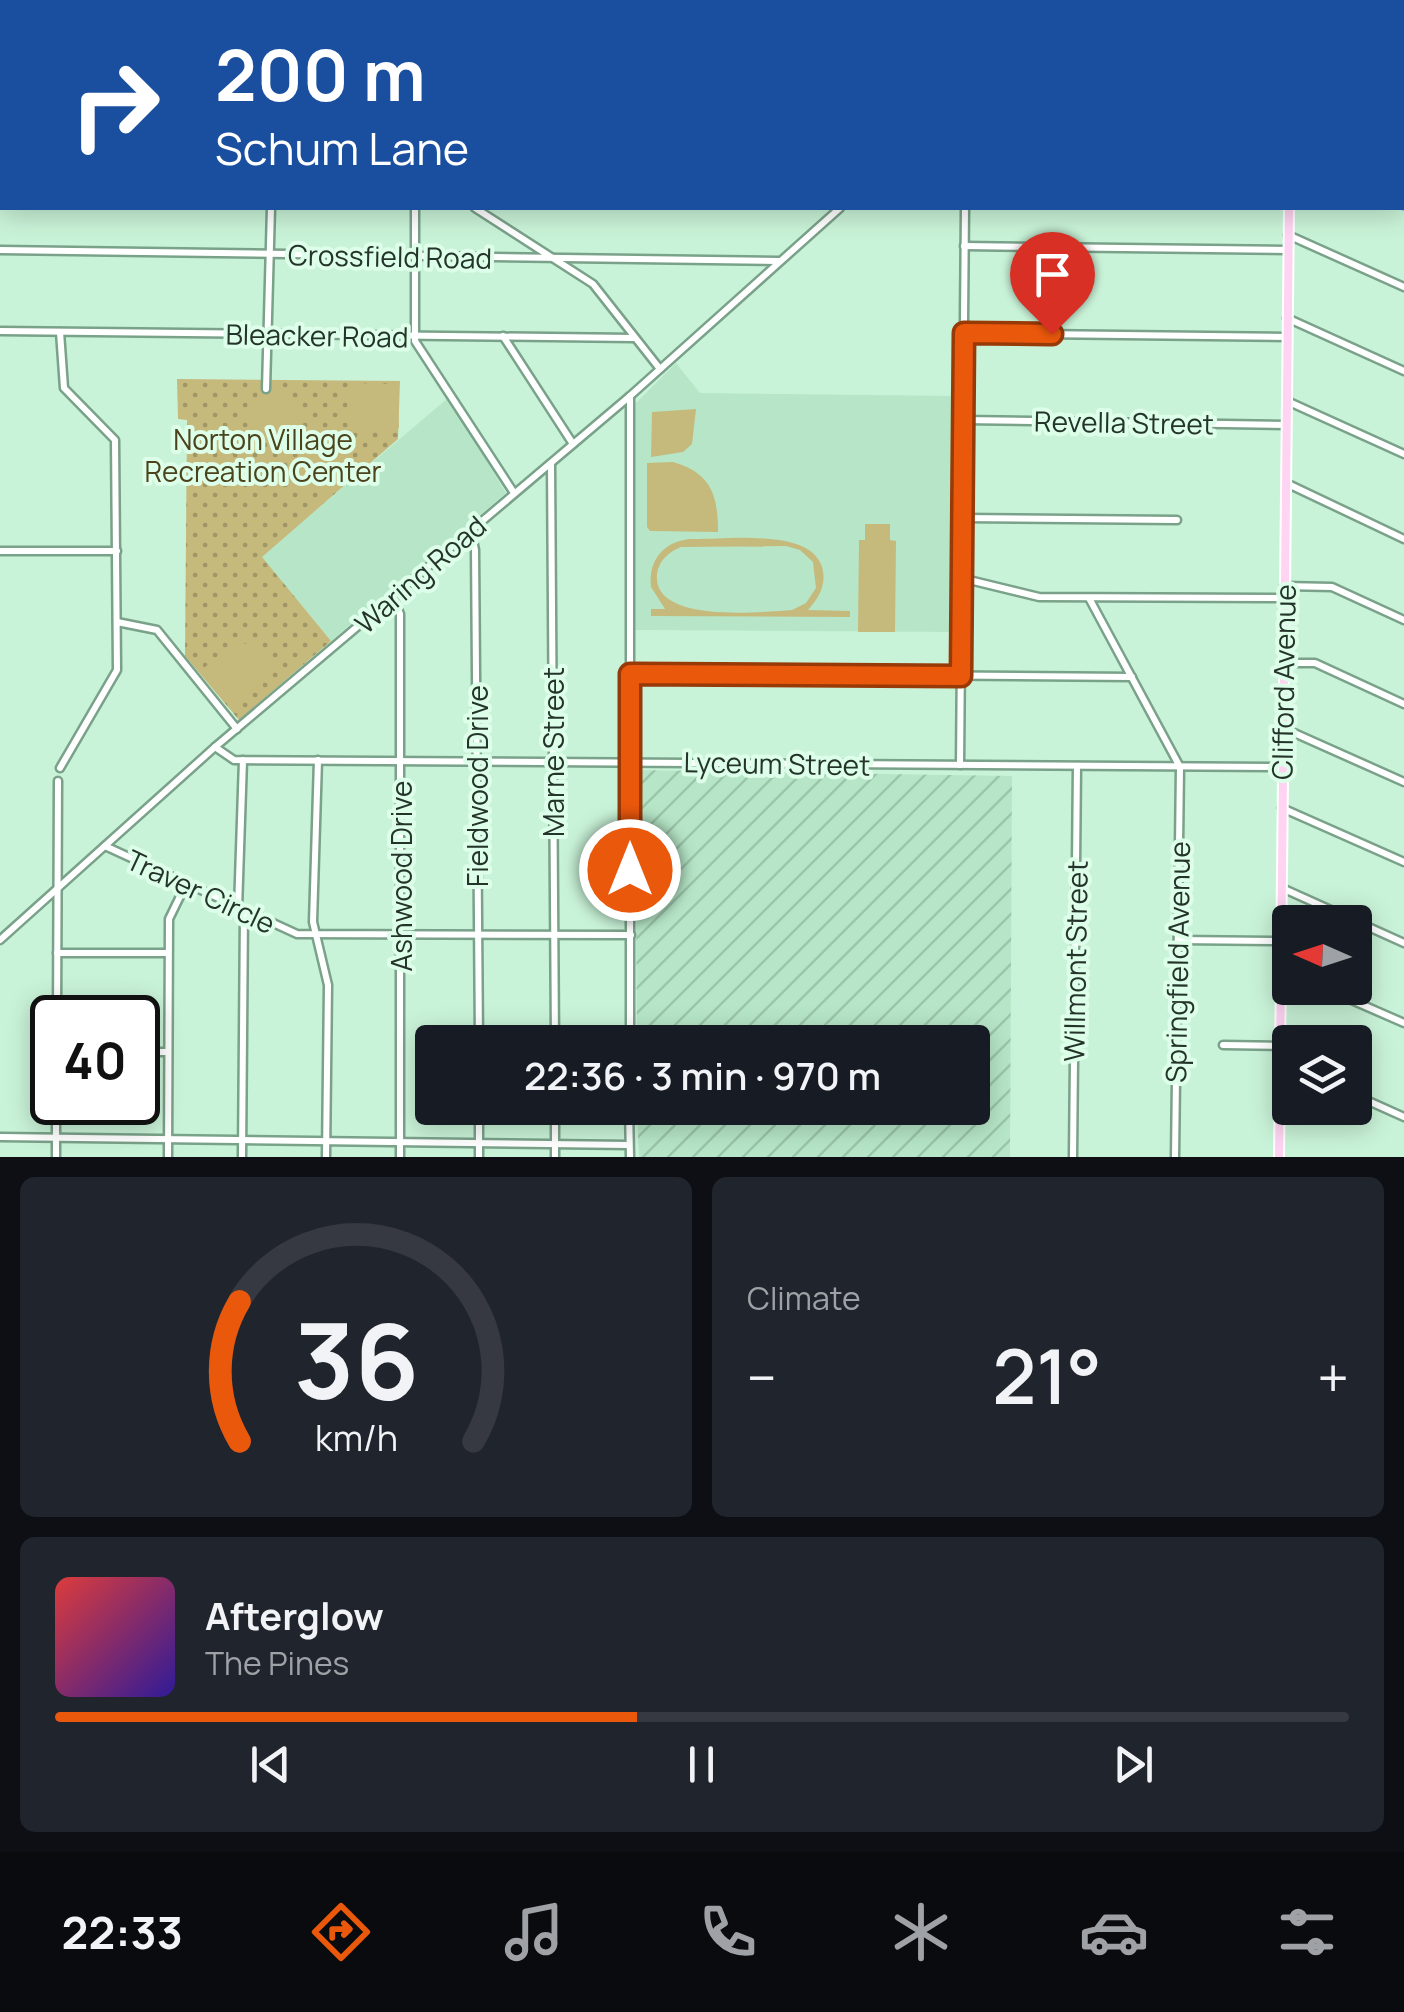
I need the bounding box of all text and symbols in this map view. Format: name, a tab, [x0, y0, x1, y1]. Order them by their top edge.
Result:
text: 200 m	[215, 26, 426, 122]
icon: right	[50, 40, 180, 170]
text: Schum Lane	[215, 117, 469, 179]
pin	[1010, 232, 1095, 335]
street label: Crossfield Road	[288, 235, 492, 277]
icon: arrive	[1025, 247, 1080, 302]
street label: Bleacker Road	[225, 314, 409, 356]
street label: Revella Street	[1034, 401, 1214, 443]
park label: Norton Village Recreation Center	[144, 420, 382, 490]
street label: Waring Road	[346, 506, 494, 642]
street label: Clifford Avenue	[1262, 584, 1304, 780]
street label: Marne Street	[534, 667, 572, 837]
street label: Fieldwood Drive	[458, 685, 496, 887]
street label: Lyceum Street	[683, 742, 871, 784]
street label: Ashwood Drive	[382, 781, 420, 971]
position arrow	[578, 818, 682, 922]
street label: Traver Circle	[121, 840, 281, 942]
street label: Springfield Avenue	[1156, 841, 1198, 1083]
street label: Willmont Street	[1054, 860, 1096, 1062]
north arrow	[1272, 905, 1372, 1005]
map controls	[1272, 905, 1372, 1125]
speed limit sign: 40	[30, 995, 160, 1125]
button: layers	[1272, 1025, 1372, 1125]
text: 22:36 · 3 min · 970 m	[524, 1049, 881, 1101]
text: Climate	[747, 1276, 861, 1320]
text: 36	[293, 1288, 419, 1430]
text: 21°	[992, 1324, 1102, 1427]
text: −	[747, 1339, 777, 1415]
text: +	[1317, 1339, 1349, 1415]
text: km/h	[314, 1413, 398, 1462]
text: Afterglow	[205, 1589, 384, 1641]
text: The Pines	[205, 1641, 349, 1685]
icon: previous	[243, 1737, 298, 1792]
icon: pause	[674, 1737, 729, 1792]
icon: next	[1106, 1737, 1161, 1792]
icon: directions	[306, 1897, 376, 1967]
icon: music	[499, 1897, 569, 1967]
icon: phone	[693, 1897, 763, 1967]
icon: climate	[886, 1897, 956, 1967]
icon: car	[1079, 1897, 1149, 1967]
icon: filters	[1272, 1897, 1342, 1967]
text: 22:33	[62, 1901, 183, 1963]

